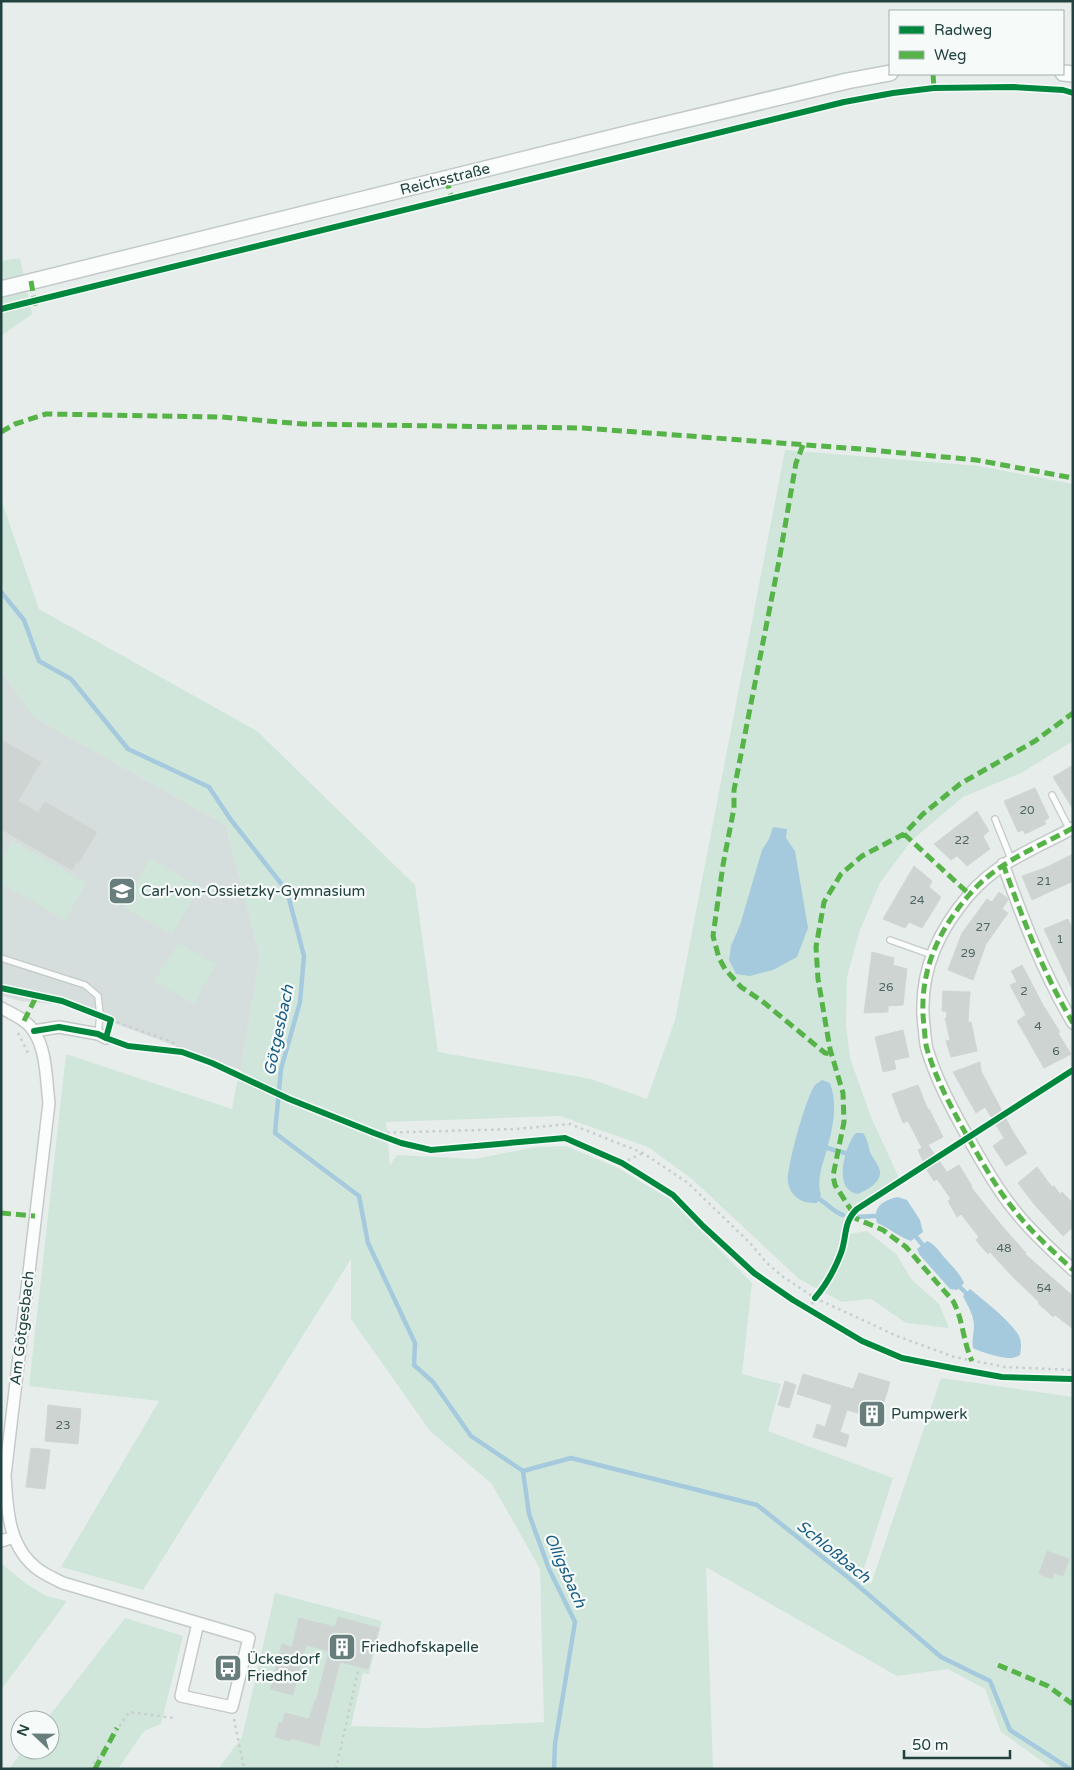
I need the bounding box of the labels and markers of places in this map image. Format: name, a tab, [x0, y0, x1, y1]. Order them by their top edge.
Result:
school or university icon: Carl-von-Ossietzky-Gymnasium	[107, 876, 137, 906]
place label: Carl-von-Ossietzky-Gymnasium	[141, 882, 365, 900]
building icon: Pumpwerk	[857, 1399, 887, 1429]
place label: Pumpwerk	[891, 1405, 967, 1423]
building icon: Friedhofskapelle	[327, 1632, 357, 1662]
place label: Friedhofskapelle	[361, 1638, 479, 1656]
place label: Ückesdorf Friedhof	[247, 1650, 320, 1685]
bus stop icon: Ückesdorf Friedhof	[213, 1653, 243, 1683]

